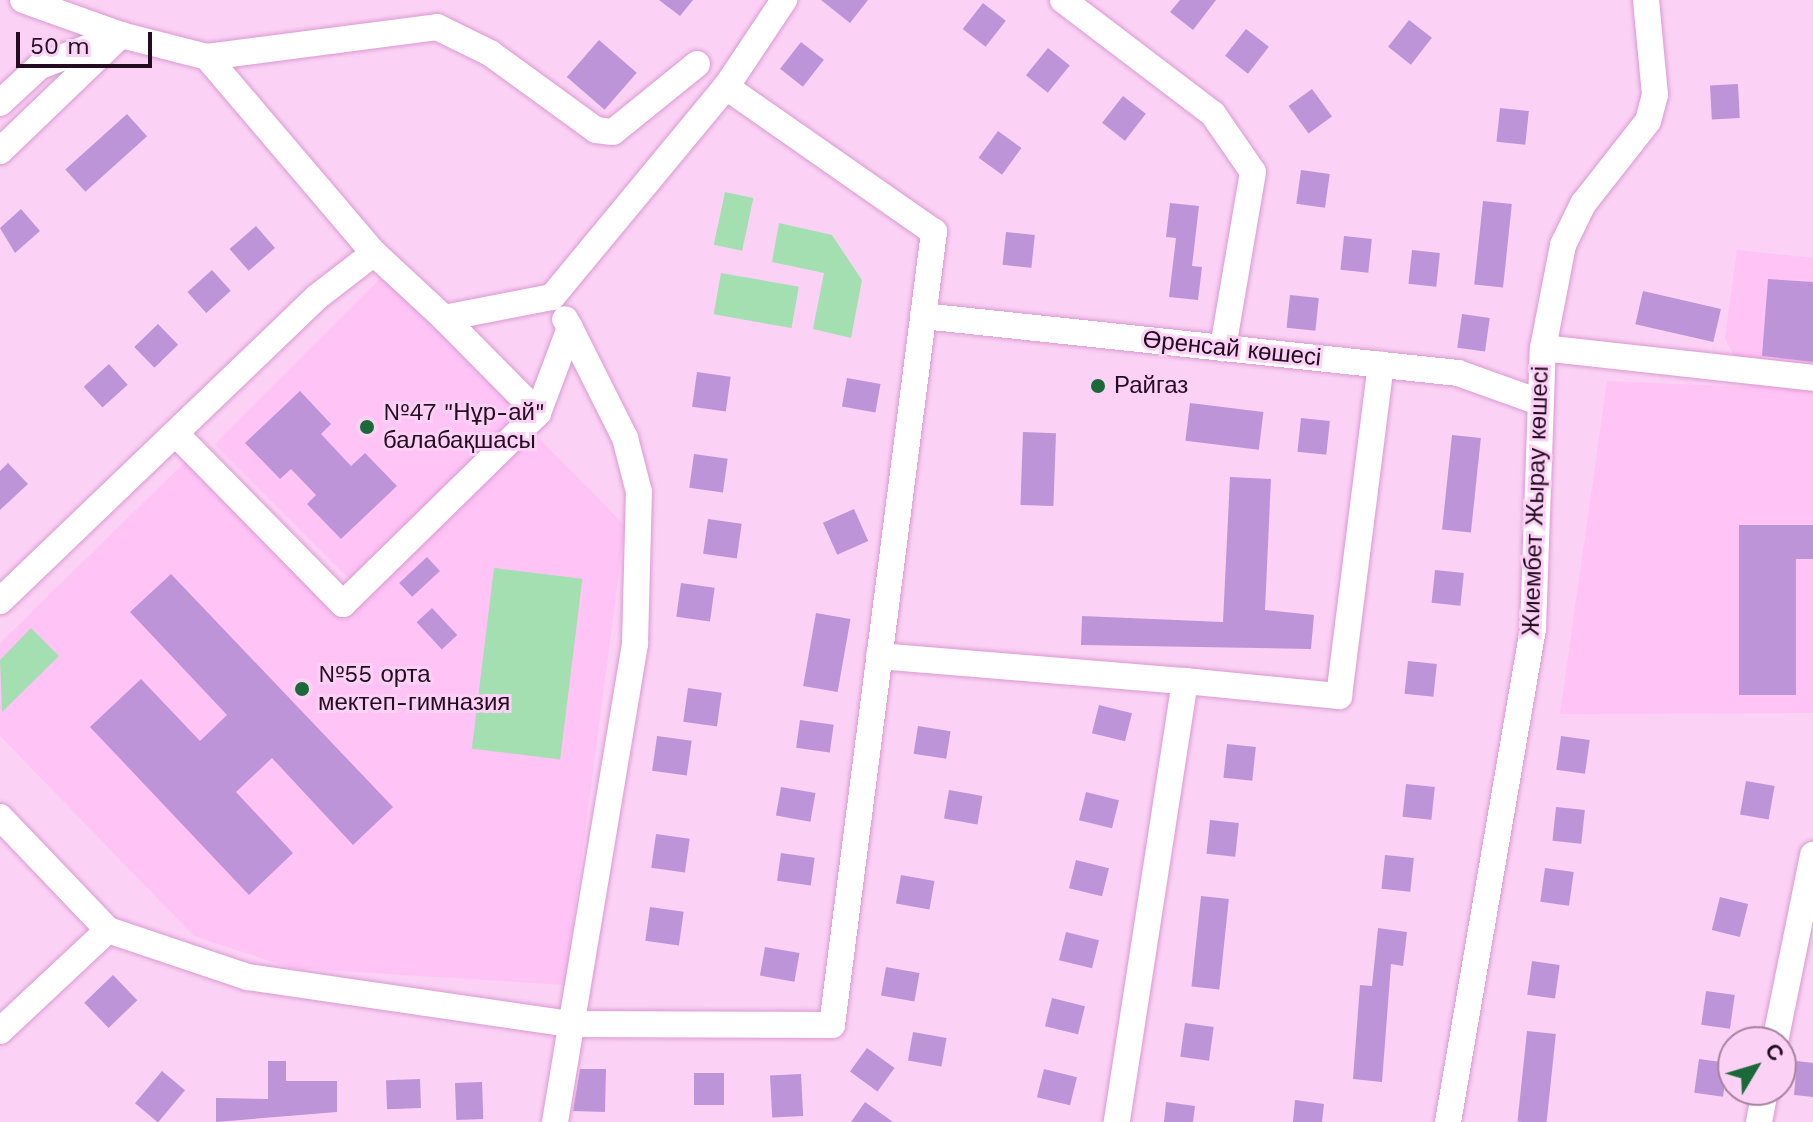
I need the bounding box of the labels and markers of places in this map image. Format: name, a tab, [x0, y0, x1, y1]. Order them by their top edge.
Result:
place label: Райгаз	[1114, 372, 1188, 400]
marker: Райгаз	[1089, 377, 1107, 395]
place label: №47 "Нұр-ай" балабақшасы	[383, 399, 545, 455]
marker: №47 "Нұр-ай" балабақшасы	[358, 418, 376, 436]
place label: №55 орта мектеп-гимназия	[318, 661, 510, 717]
marker: №55 орта мектеп-гимназия	[293, 680, 311, 698]

